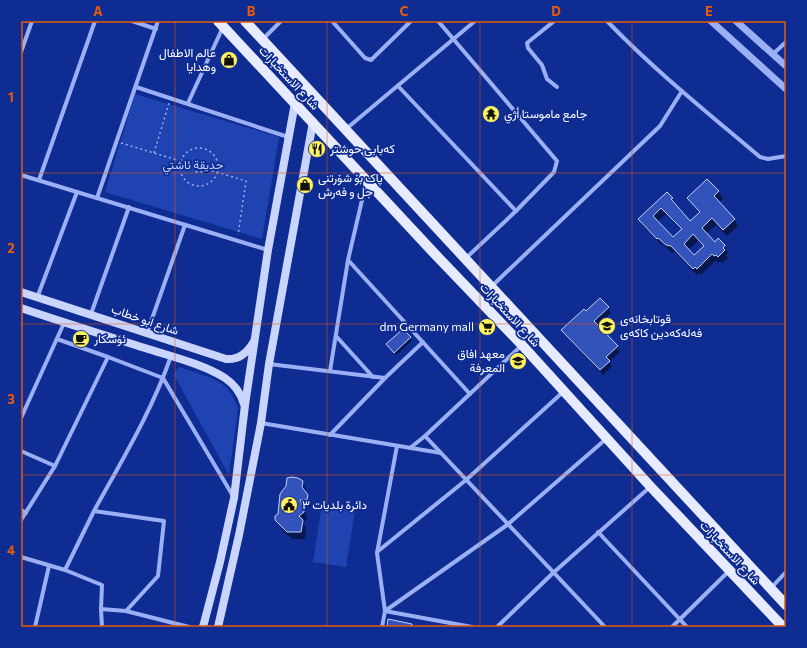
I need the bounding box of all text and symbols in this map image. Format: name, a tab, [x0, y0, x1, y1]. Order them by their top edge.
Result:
text: A	[93, 3, 103, 19]
text: B	[247, 3, 256, 19]
text: C	[400, 3, 409, 19]
text: D	[551, 3, 561, 19]
text: E	[705, 3, 713, 19]
street label: شارع الاستخبارات	[255, 43, 323, 114]
place label: عالم الاطفال وهدايا	[159, 45, 216, 75]
shop icon: عالم الاطفال وهدايا	[219, 50, 239, 70]
text: 1	[8, 89, 14, 105]
temple icon: جامع ماموستا أژي	[481, 104, 501, 124]
place label: جامع ماموستا أژي	[504, 106, 587, 124]
restaurant icon: کەبابی حوشتر	[307, 139, 327, 159]
place label: کەبابی حوشتر	[329, 141, 395, 157]
park label: حديقة ئاشتي	[162, 157, 224, 175]
place label: پاک بۆ شۆرتنی جل و فەرش	[318, 170, 383, 200]
shop icon: پاک بۆ شۆرتنی جل و فەرش	[295, 175, 315, 195]
text: 2	[7, 240, 15, 256]
street label: شارع الاستخبارات	[476, 280, 544, 351]
street label: شارع ابو خطاب	[109, 301, 181, 340]
place label: قوتابخانەی فەلەکەدین کاکەی	[620, 311, 702, 341]
school or university icon: قوتابخانەی فەلەکەدین کاکەی	[597, 316, 617, 336]
supermarket icon: dm Germany mall	[477, 317, 497, 337]
place label: dm Germany mall	[380, 319, 474, 333]
cafe icon: ئۆسکار	[71, 329, 91, 349]
place label: ئۆسکار	[93, 331, 126, 347]
place label: معهد افاق المعرفة	[457, 346, 505, 376]
school or university icon: معهد افاق المعرفة	[508, 351, 528, 371]
text: 3	[7, 391, 15, 407]
public building icon: دائرة بلديات ٣	[279, 495, 299, 515]
place label: دائرة بلديات ٣	[302, 497, 367, 513]
street label: شارع الاستخبارات	[696, 518, 764, 589]
text: 4	[7, 542, 15, 558]

